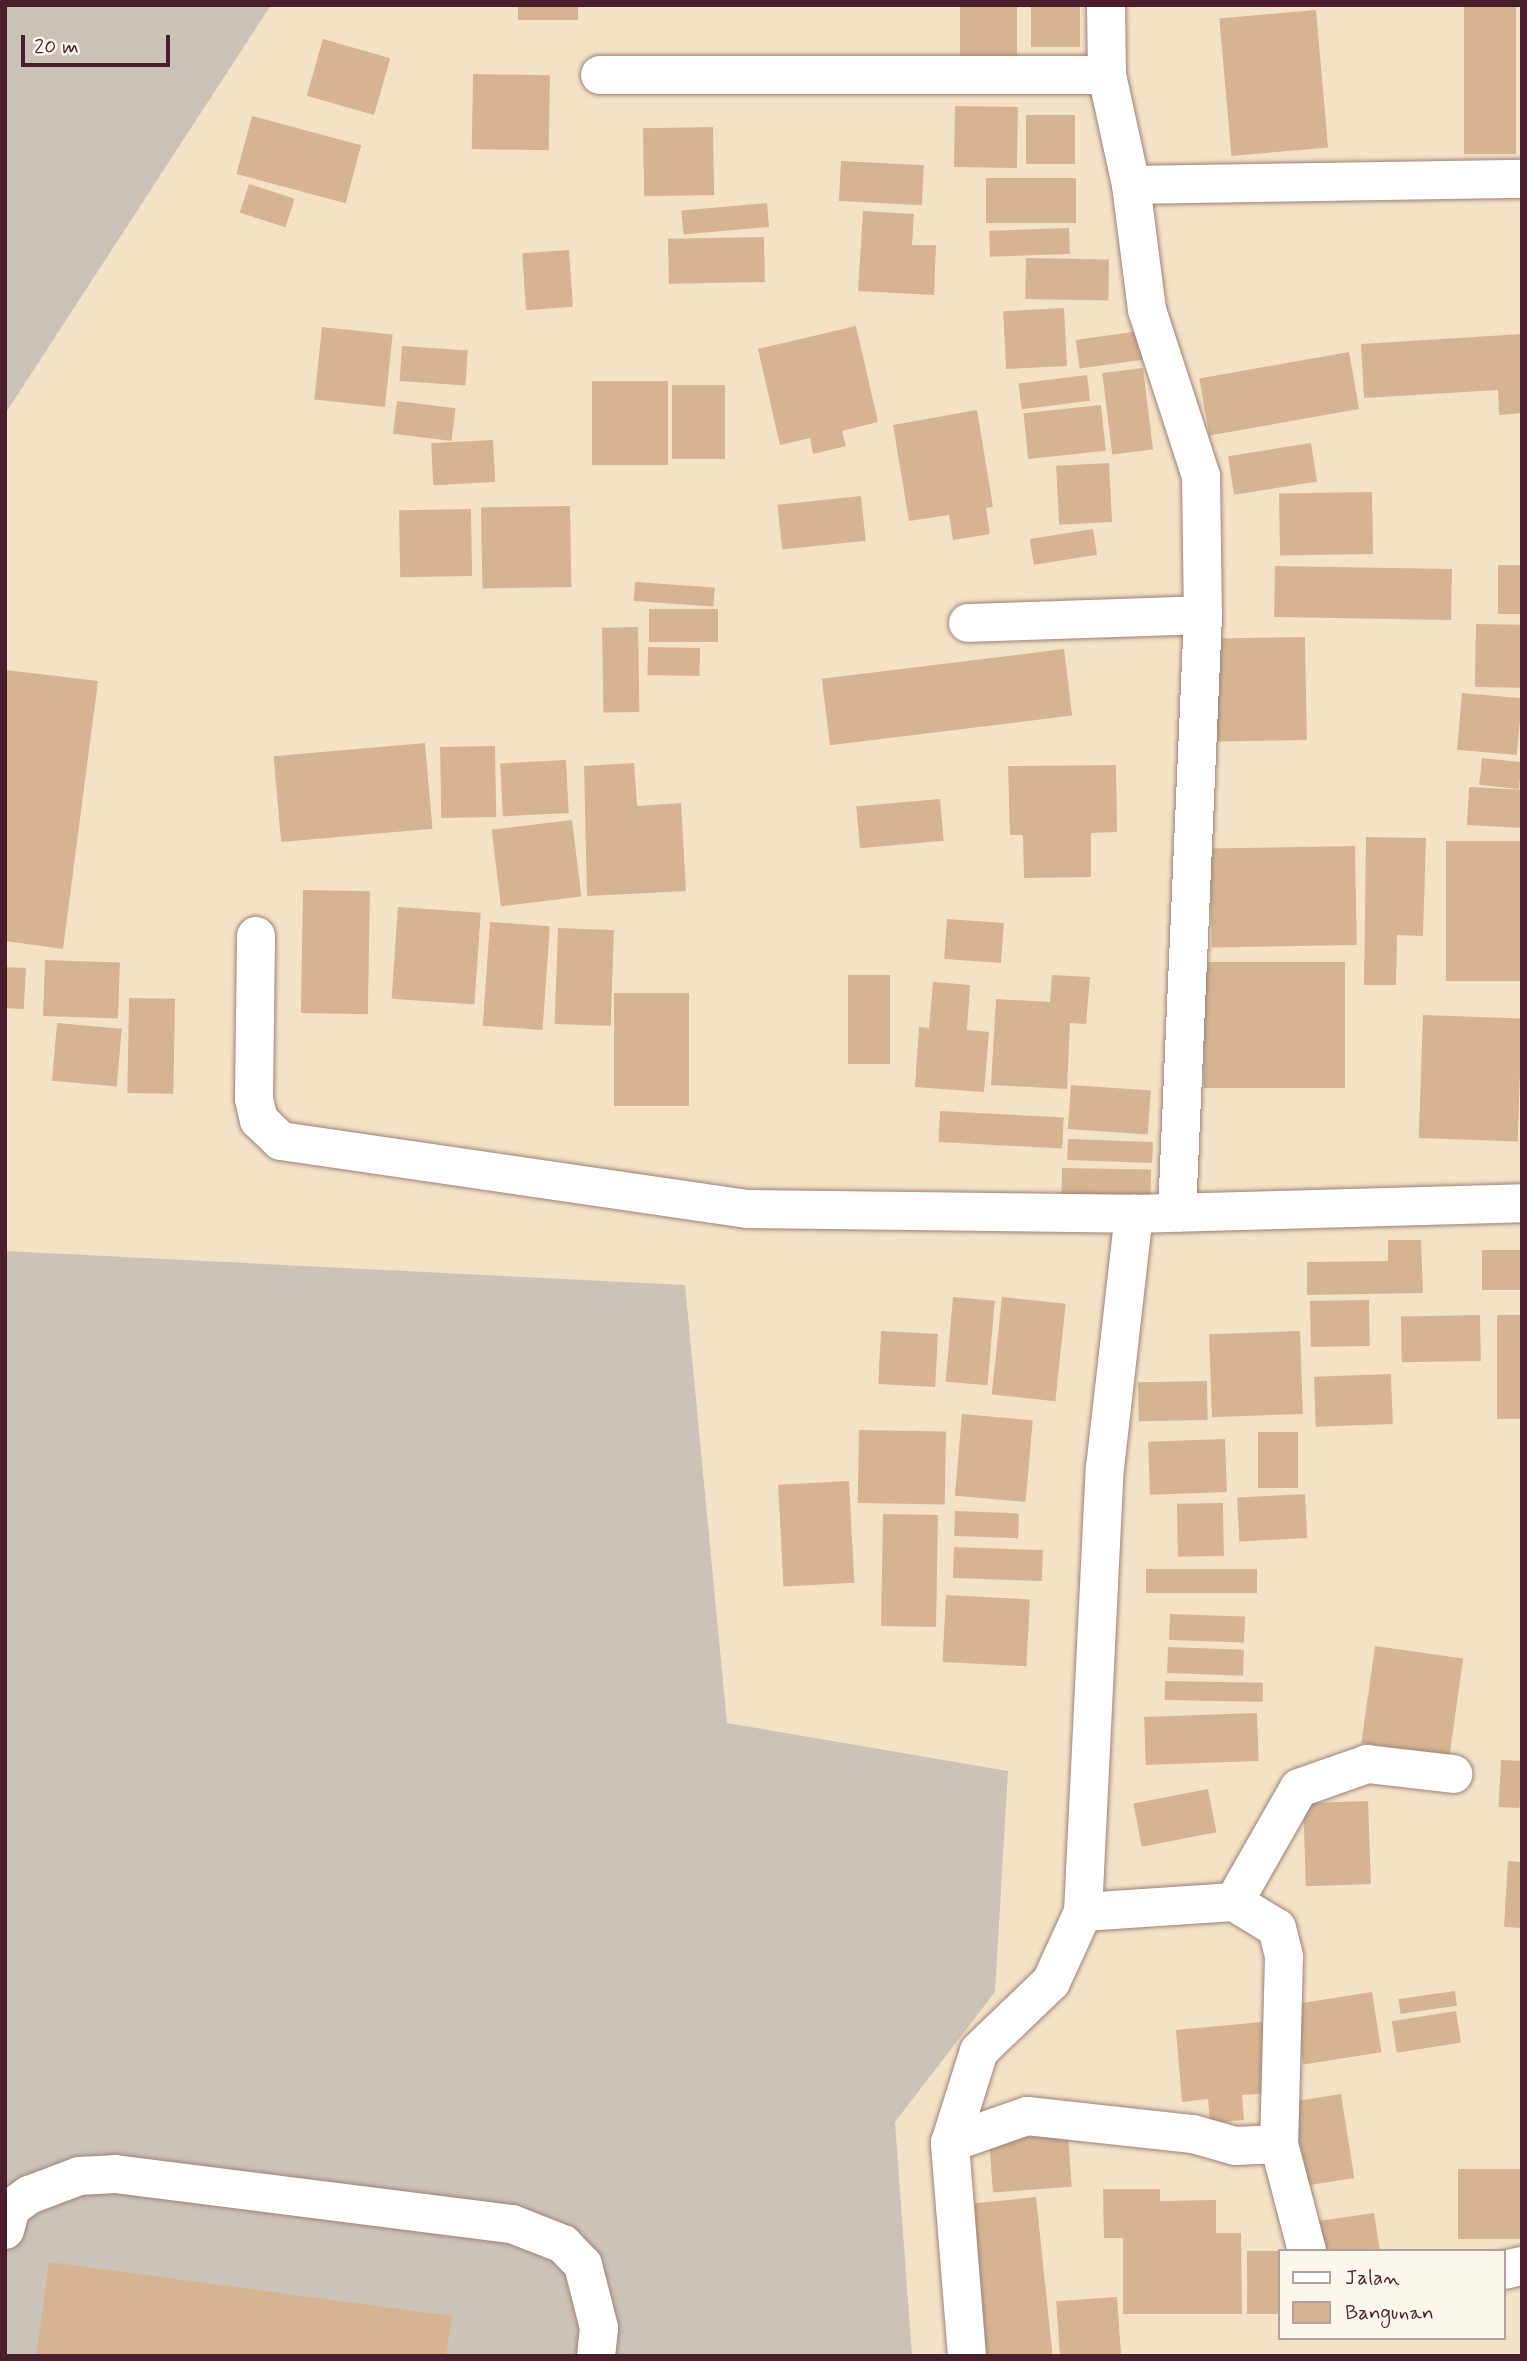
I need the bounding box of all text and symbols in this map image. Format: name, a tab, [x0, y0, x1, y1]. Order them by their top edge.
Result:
scale bar	[24, 21, 173, 65]
text: 20 m	[34, 33, 79, 61]
legend	[1278, 2249, 1506, 2340]
text: Jalan	[1345, 2264, 1400, 2292]
text: Bangunan	[1345, 2299, 1434, 2327]

